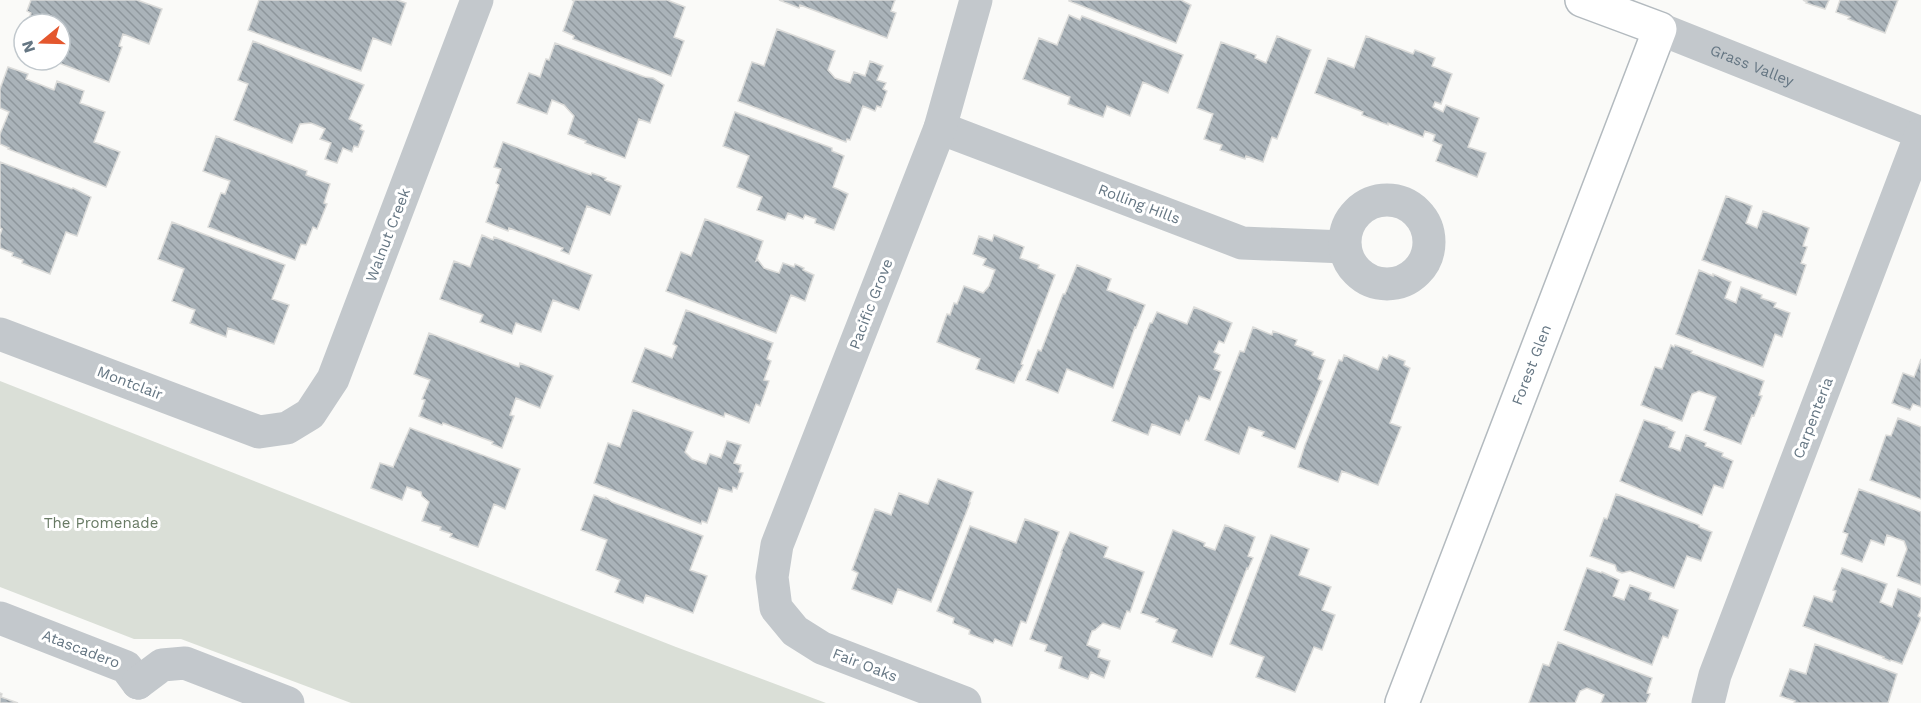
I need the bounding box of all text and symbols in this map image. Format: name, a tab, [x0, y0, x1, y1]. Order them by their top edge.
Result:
north arrow	[12, 12, 72, 72]
text: N	[17, 38, 39, 55]
street label: Grass Valley	[1708, 41, 1797, 90]
street label: Rolling Hills	[1095, 180, 1183, 228]
street label: Walnut Creek	[362, 185, 414, 284]
street label: Pacific Grove	[845, 256, 897, 352]
street label: Forest Glen	[1508, 322, 1555, 408]
street label: Montclair	[95, 362, 165, 404]
street label: Carpenteria	[1789, 374, 1837, 461]
park label: The Promenade	[44, 514, 158, 532]
street label: Atascadero	[40, 626, 122, 672]
street label: Fair Oaks	[830, 644, 900, 686]

